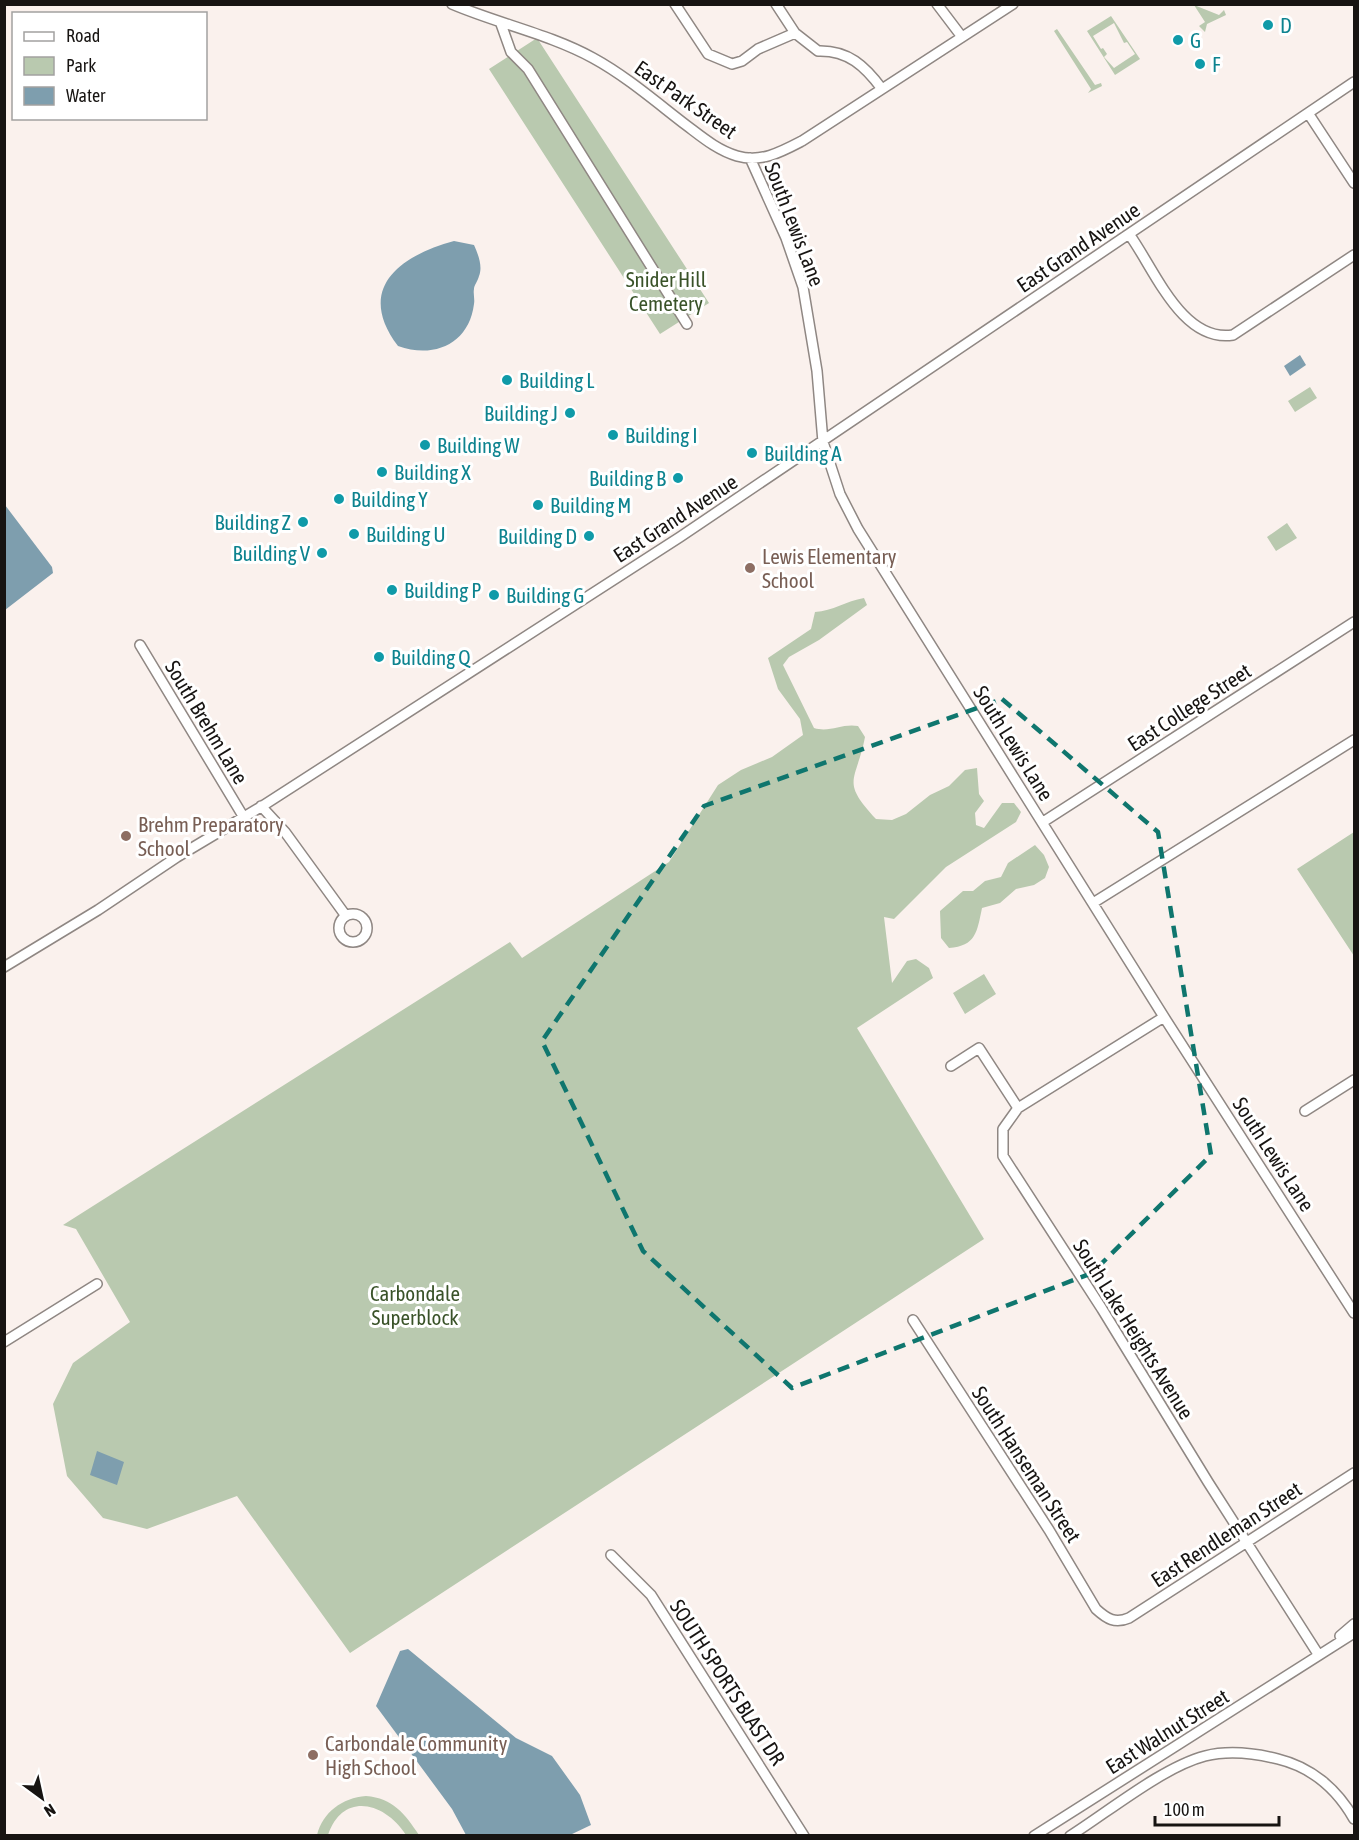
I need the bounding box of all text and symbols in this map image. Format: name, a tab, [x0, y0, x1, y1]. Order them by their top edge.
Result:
legend	[12, 12, 207, 120]
place label: D	[1280, 13, 1292, 37]
marker: D	[1261, 18, 1275, 32]
text: Road	[66, 25, 100, 46]
place label: G	[1190, 28, 1201, 52]
marker: G	[1171, 33, 1185, 47]
place label: F	[1212, 52, 1221, 76]
text: Park	[66, 55, 96, 76]
street label: East Park Street	[630, 55, 742, 143]
marker: F	[1193, 57, 1207, 71]
text: Water	[66, 85, 106, 106]
street label: South Lewis Lane	[760, 159, 830, 289]
street label: East Grand Avenue	[1012, 197, 1144, 297]
park label: Snider Hill Cemetery	[626, 267, 707, 315]
place label: Building L	[519, 368, 594, 392]
marker: Building L	[500, 373, 514, 387]
place label: Building J	[484, 401, 558, 425]
marker: Building J	[563, 406, 577, 420]
place label: Building I	[625, 423, 698, 447]
marker: Building I	[606, 428, 620, 442]
place label: Building W	[437, 433, 520, 457]
marker: Building W	[418, 438, 432, 452]
place label: Building A	[764, 441, 842, 465]
marker: Building A	[745, 446, 759, 460]
place label: Building X	[394, 460, 471, 484]
marker: Building X	[375, 465, 389, 479]
place label: Building B	[589, 466, 666, 490]
street label: East Grand Avenue	[609, 469, 741, 567]
marker: Building B	[671, 471, 685, 485]
place label: Building Y	[351, 487, 428, 511]
marker: Building Y	[332, 492, 346, 506]
place label: Building M	[550, 493, 631, 517]
marker: Building M	[531, 498, 545, 512]
place label: Building Z	[214, 510, 291, 534]
marker: Building Z	[296, 515, 310, 529]
place label: Building U	[366, 522, 446, 546]
place label: Building D	[498, 524, 577, 548]
marker: Building U	[347, 527, 361, 541]
marker: Building D	[582, 529, 596, 543]
place label: Building V	[233, 541, 311, 565]
place label: Lewis Elementary School	[762, 544, 897, 592]
marker: Building V	[315, 546, 329, 560]
marker: Lewis Elementary School	[743, 561, 757, 575]
place label: Building P	[404, 578, 481, 602]
marker: Building P	[385, 583, 399, 597]
place label: Building G	[506, 583, 584, 607]
marker: Building G	[487, 588, 501, 602]
place label: Building Q	[391, 645, 471, 669]
marker: Building Q	[372, 650, 386, 664]
street label: South Brehm Lane	[161, 656, 253, 788]
street label: East College Street	[1123, 658, 1255, 756]
street label: South Lewis Lane	[969, 681, 1059, 805]
place label: Brehm Preparatory School	[138, 812, 284, 860]
marker: Brehm Preparatory School	[119, 829, 133, 843]
street label: South Lewis Lane	[1228, 1093, 1320, 1215]
street label: South Lake Heights Avenue	[1069, 1235, 1199, 1423]
park label: Carbondale Superblock	[370, 1281, 460, 1329]
street label: South Hanseman Street	[968, 1382, 1086, 1546]
street label: East Rendleman Street	[1146, 1477, 1306, 1591]
street label: SOUTH SPORTS BLAST DR	[666, 1595, 791, 1770]
street label: East Walnut Street	[1101, 1684, 1233, 1778]
place label: Carbondale Community High School	[325, 1731, 508, 1779]
marker: Carbondale Community High School	[306, 1748, 320, 1762]
north arrow	[12, 1768, 72, 1828]
scale bar	[1155, 1789, 1280, 1827]
text: 100 m	[1164, 1799, 1205, 1820]
text: N	[41, 1800, 59, 1821]

